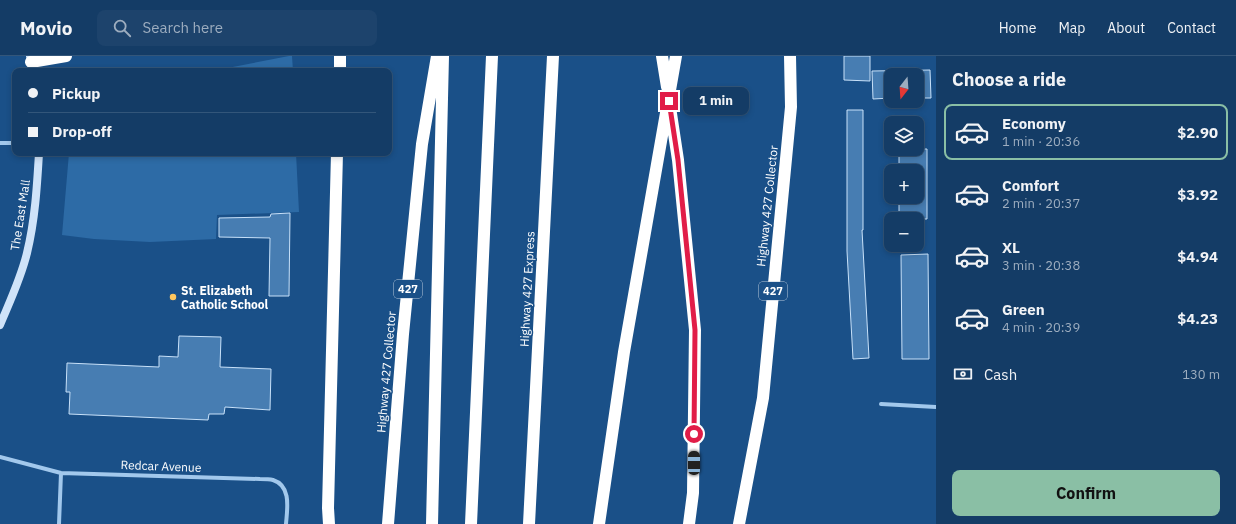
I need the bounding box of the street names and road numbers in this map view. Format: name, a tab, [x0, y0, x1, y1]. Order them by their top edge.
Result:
street label: Highway 427 Collector	[753, 144, 781, 267]
street label: The East Mall	[7, 178, 33, 252]
street label: Highway 427 Express	[516, 231, 538, 347]
road number: 427	[394, 280, 422, 298]
road number: 427	[759, 282, 787, 300]
street label: Highway 427 Collector	[373, 310, 399, 433]
street label: Redcar Avenue	[120, 457, 202, 475]

